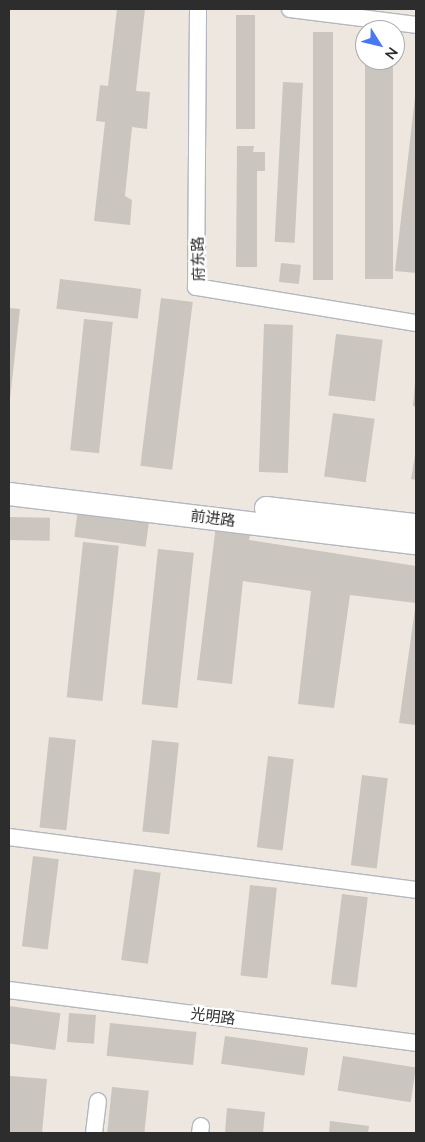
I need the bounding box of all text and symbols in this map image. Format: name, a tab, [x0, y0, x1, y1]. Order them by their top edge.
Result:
north arrow	[355, 20, 405, 70]
text: N	[382, 44, 402, 63]
street label: 府东路	[188, 236, 208, 282]
street label: 前进路	[190, 506, 236, 530]
street label: 光明路	[190, 1004, 236, 1028]

